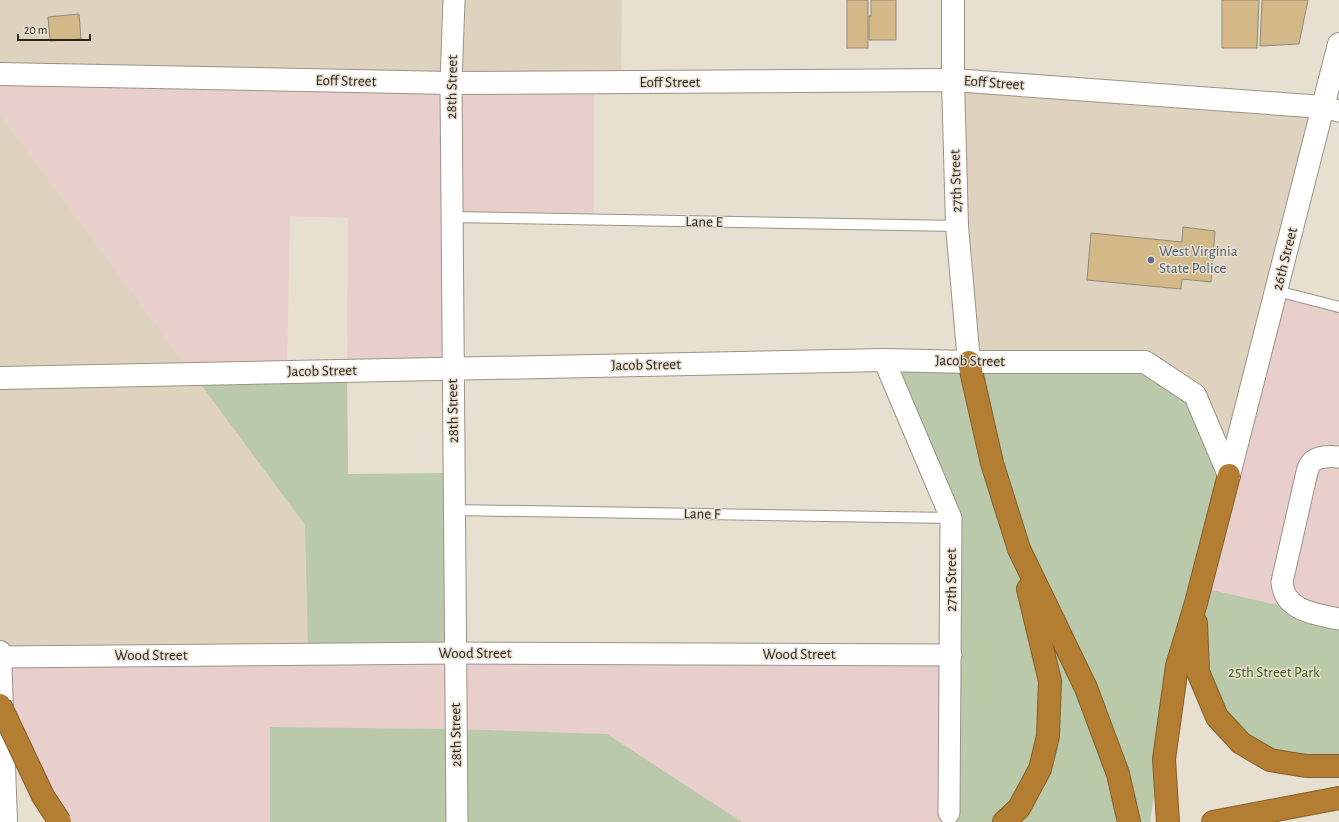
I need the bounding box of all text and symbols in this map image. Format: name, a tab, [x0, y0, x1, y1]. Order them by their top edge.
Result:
scale bar	[18, 16, 90, 42]
text: 20 m	[24, 24, 47, 36]
street label: 28th Street	[444, 55, 460, 119]
street label: Eoff Street	[315, 73, 377, 89]
street label: Eoff Street	[963, 73, 1025, 93]
street label: Eoff Street	[640, 75, 701, 90]
street label: 27th Street	[947, 149, 965, 213]
street label: Lane E	[685, 214, 723, 230]
street label: 26th Street	[1270, 226, 1300, 292]
place label: West Virginia State Police	[1159, 244, 1238, 276]
marker: West Virginia State Police	[1146, 255, 1156, 265]
street label: Jacob Street	[935, 353, 1005, 369]
street label: Jacob Street	[611, 357, 681, 373]
street label: Jacob Street	[287, 363, 357, 379]
street label: 28th Street	[445, 379, 461, 443]
street label: Lane F	[684, 506, 721, 522]
street label: 27th Street	[944, 548, 959, 612]
street label: Wood Street	[438, 646, 512, 661]
street label: Wood Street	[762, 647, 836, 662]
street label: Wood Street	[114, 648, 188, 663]
park label: 25th Street Park	[1228, 665, 1320, 680]
street label: 28th Street	[448, 703, 464, 767]

